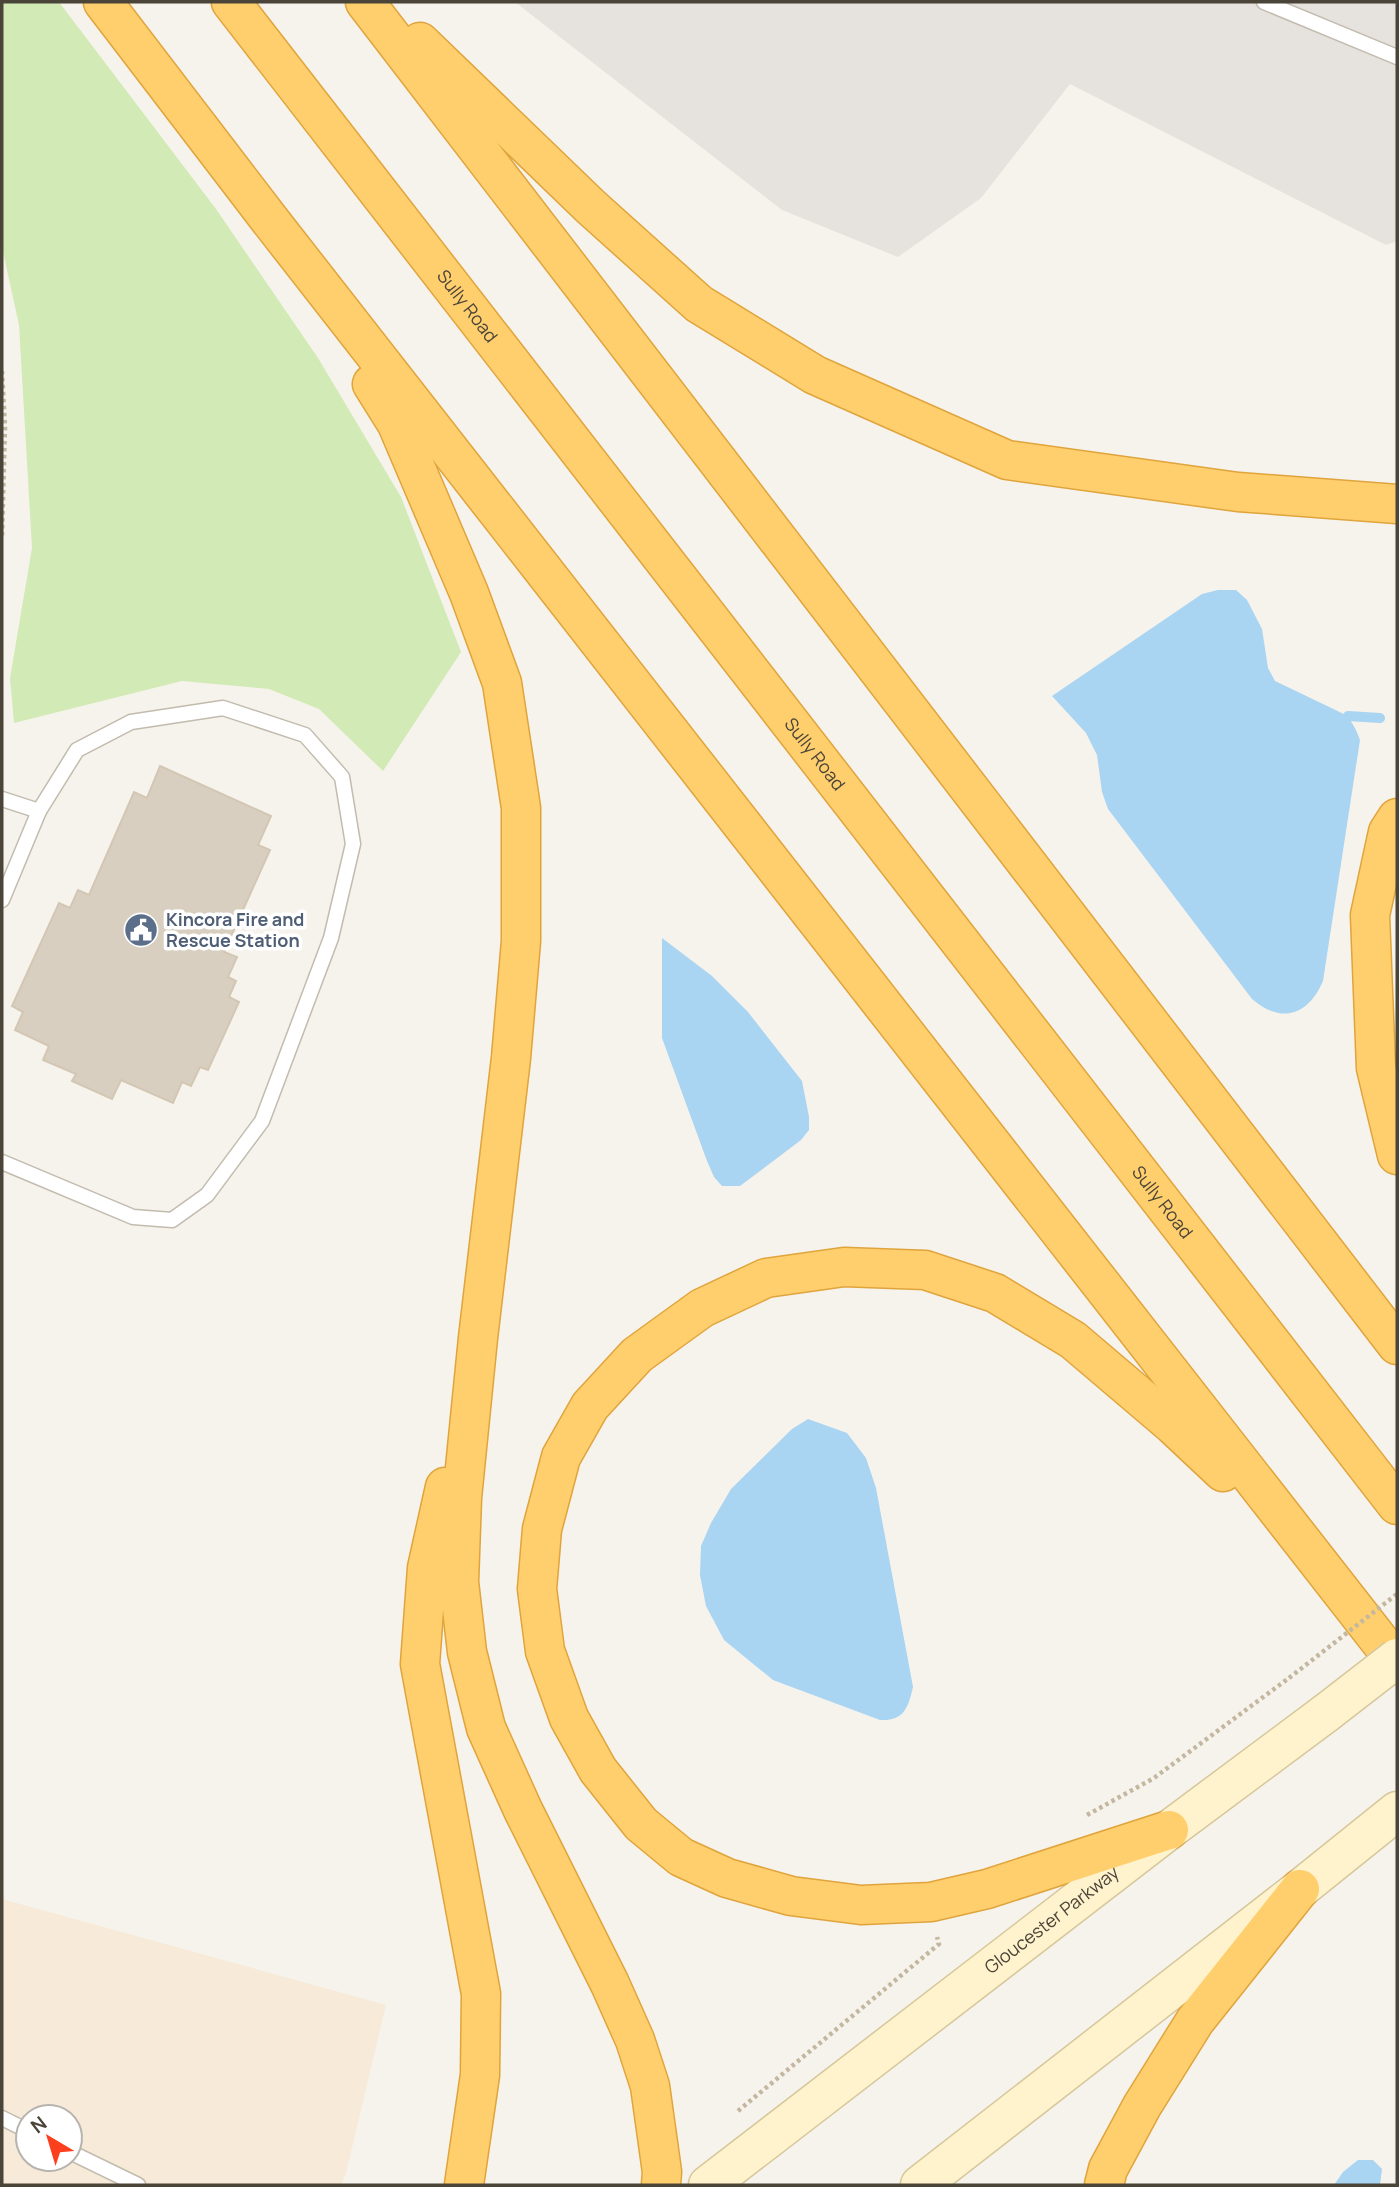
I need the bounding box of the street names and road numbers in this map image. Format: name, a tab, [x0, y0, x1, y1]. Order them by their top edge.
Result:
street label: Sully Road	[432, 264, 504, 347]
street label: Sully Road	[779, 712, 851, 795]
street label: Sully Road	[1127, 1160, 1199, 1243]
street label: Gloucester Parkway	[979, 1860, 1124, 1979]

